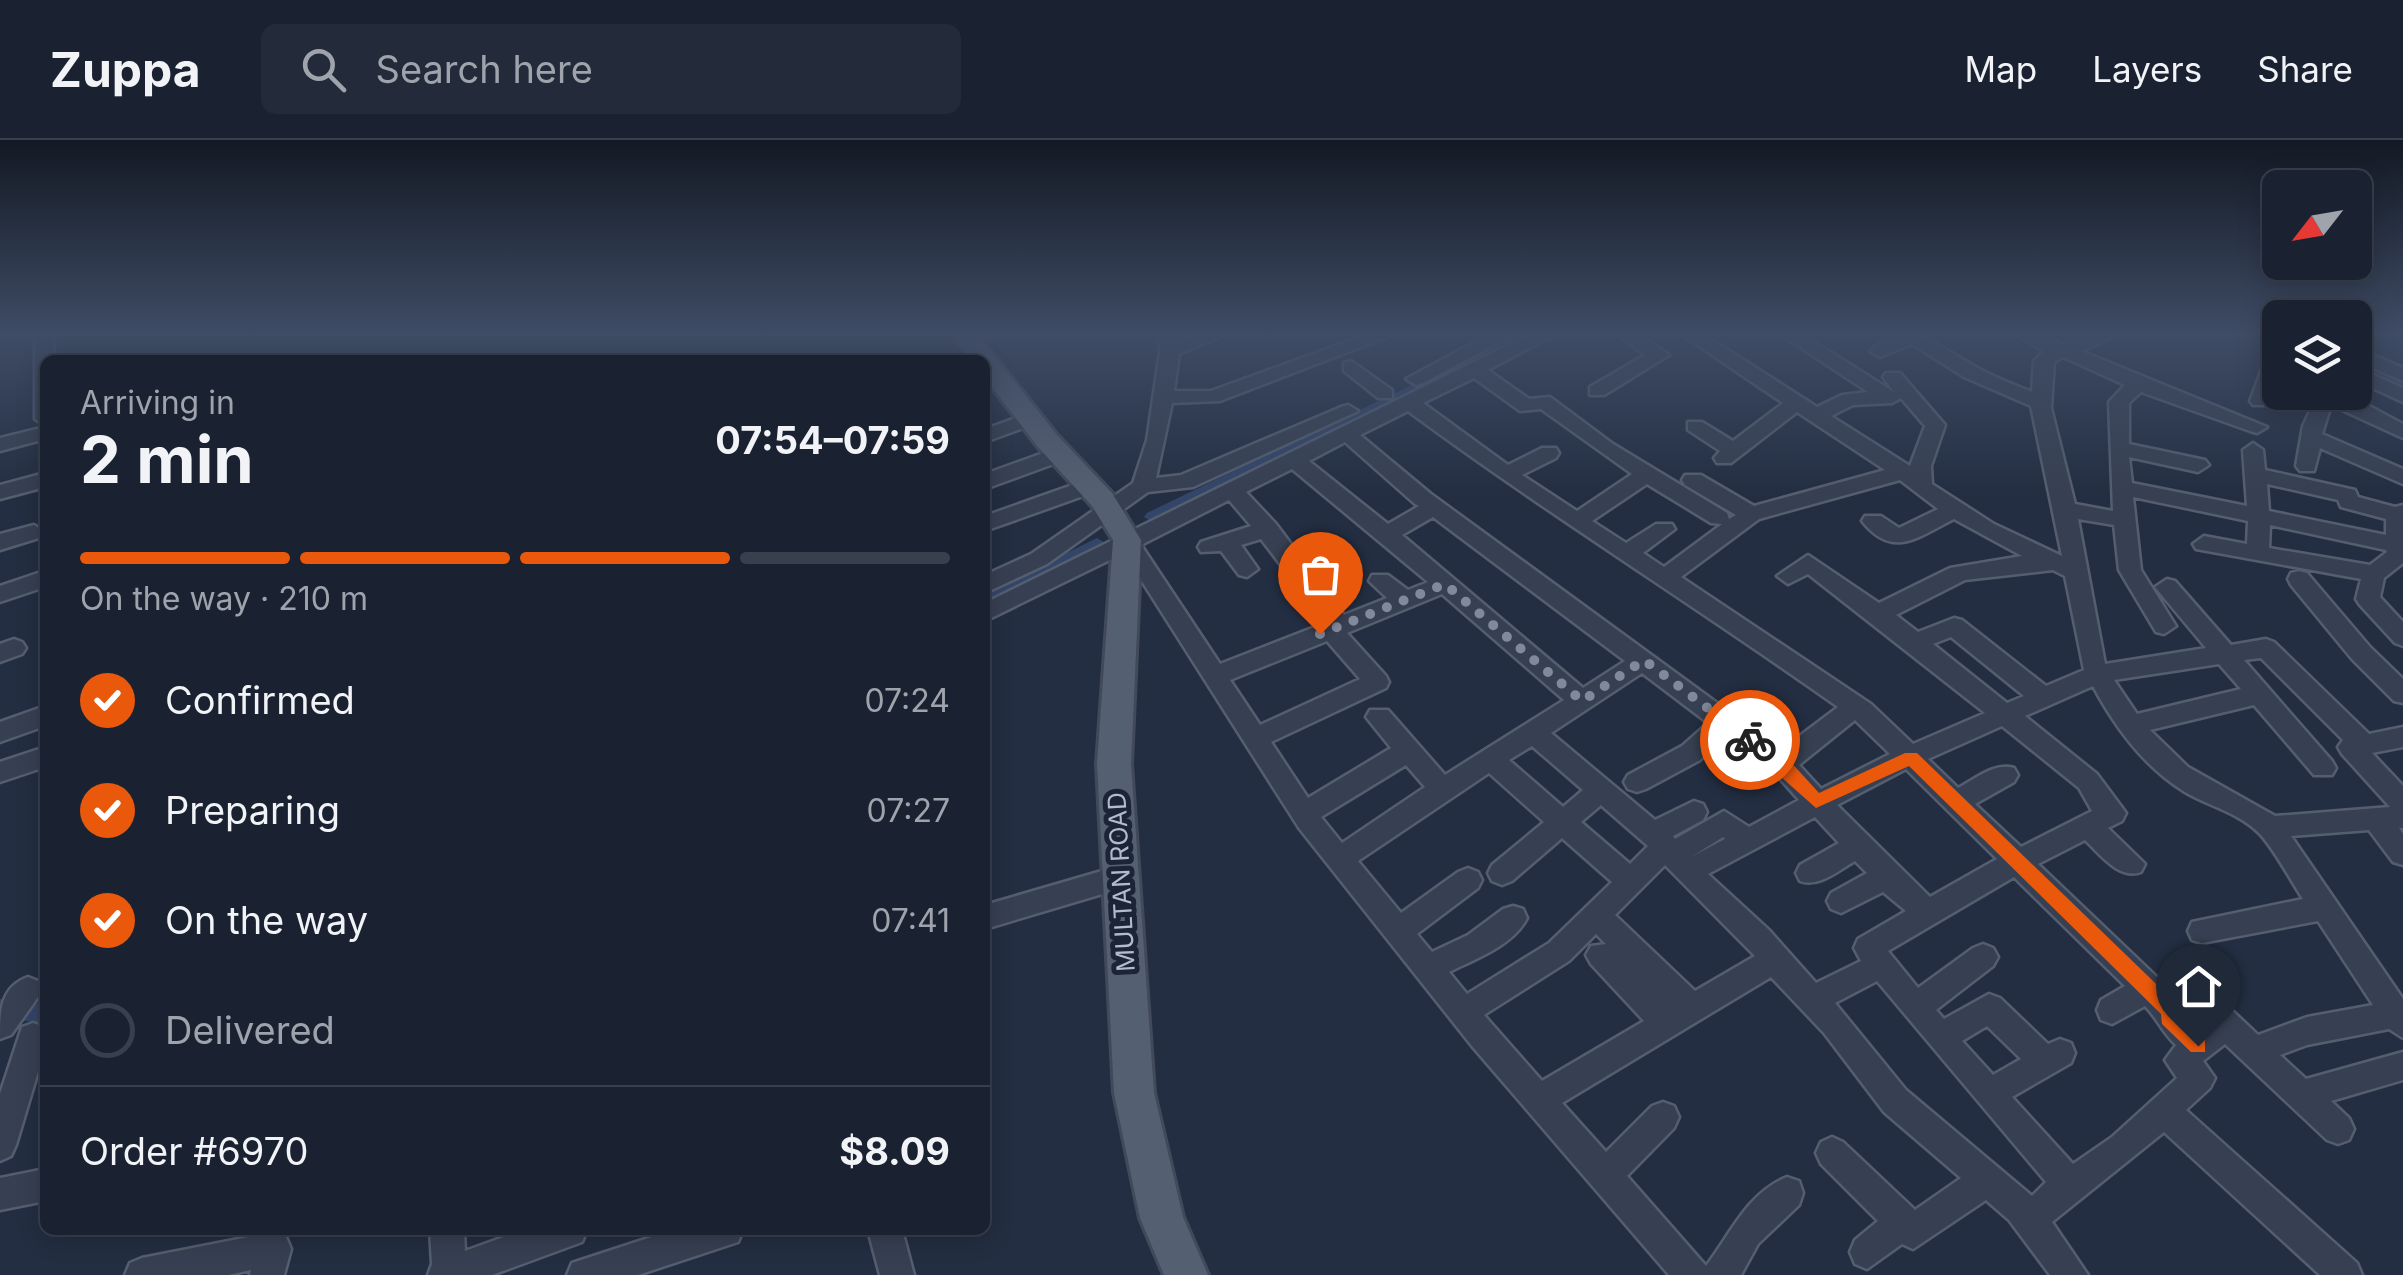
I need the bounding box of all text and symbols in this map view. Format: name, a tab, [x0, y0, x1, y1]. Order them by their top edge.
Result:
search box	[261, 24, 961, 114]
text: Zuppa	[50, 40, 201, 99]
icon: search	[296, 42, 351, 97]
text: Search here	[376, 46, 593, 92]
text: Map	[1965, 48, 2037, 90]
text: Layers	[2092, 48, 2202, 90]
text: Share	[2257, 48, 2353, 90]
north arrow	[2262, 170, 2372, 280]
map controls	[2262, 170, 2372, 410]
button: layers	[2262, 300, 2372, 410]
text: Arriving in	[80, 383, 235, 422]
text: 07:54–07:59	[715, 417, 950, 463]
text: 2 min	[80, 420, 254, 499]
pin	[1278, 532, 1363, 635]
icon: bag	[1293, 547, 1348, 602]
text: On the way · 210 m	[80, 579, 368, 618]
icon: check	[80, 673, 135, 728]
text: Confirmed	[165, 677, 355, 723]
text: 07:24	[865, 681, 950, 720]
courier	[1700, 690, 1800, 790]
icon: bike	[1723, 713, 1778, 768]
icon: check	[80, 783, 135, 838]
text: Preparing	[165, 787, 340, 833]
text: 07:27	[867, 791, 950, 830]
street label: MULTAN ROAD	[1101, 791, 1141, 973]
icon: check	[80, 893, 135, 948]
text: On the way	[165, 897, 368, 943]
text: 07:41	[871, 901, 950, 940]
pin	[2156, 944, 2241, 1047]
icon: home	[2171, 959, 2226, 1014]
text: Delivered	[165, 1007, 335, 1053]
text: Order #6970	[80, 1128, 308, 1174]
text: $8.09	[839, 1128, 950, 1174]

